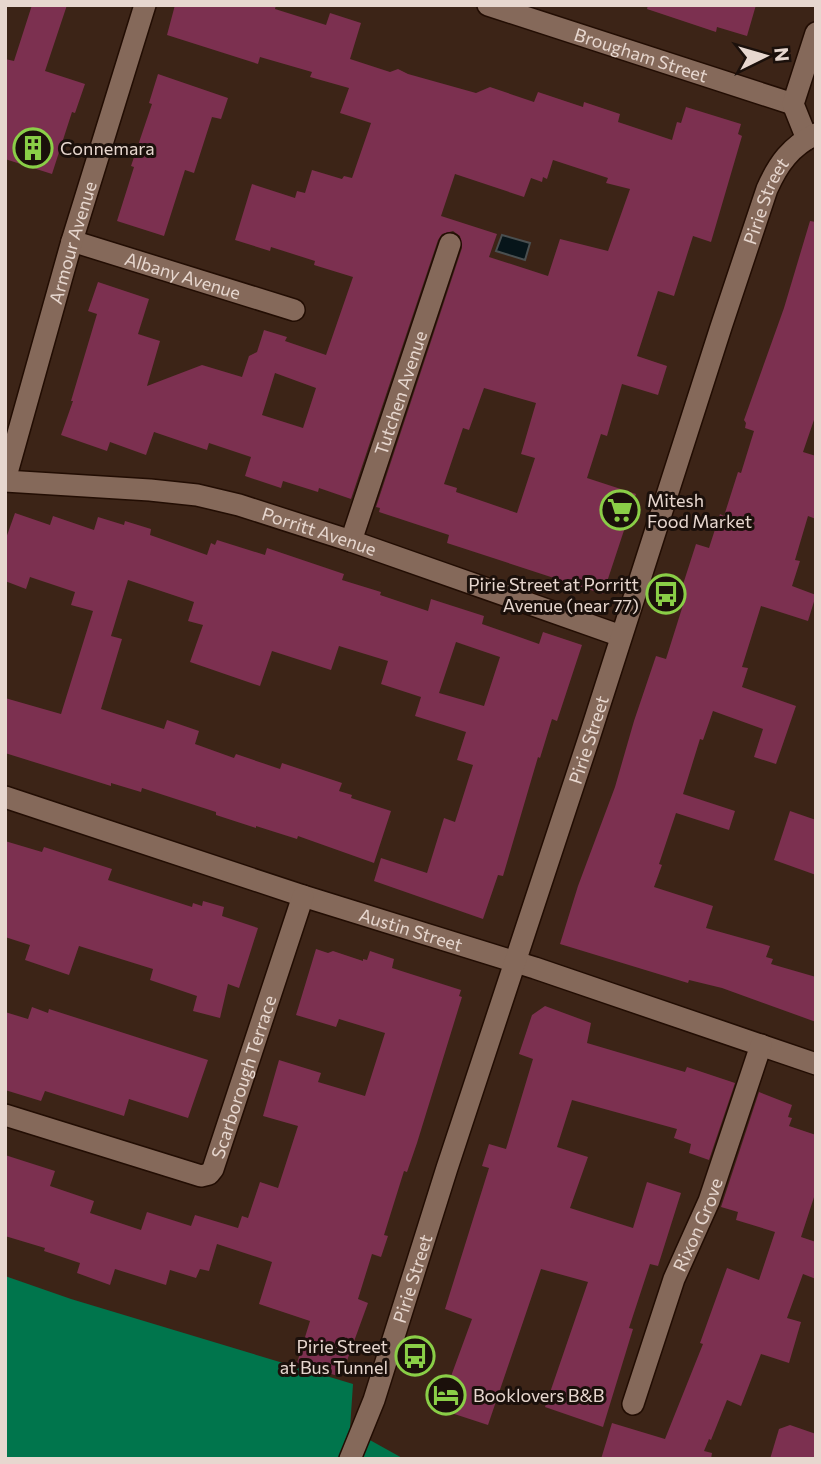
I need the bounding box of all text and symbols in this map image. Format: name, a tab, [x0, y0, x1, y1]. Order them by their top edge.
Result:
north arrow	[730, 21, 800, 91]
street label: Brougham Street	[572, 23, 711, 87]
text: N	[770, 46, 795, 63]
building icon: Connemara	[12, 127, 54, 169]
place label: Connemara	[60, 137, 155, 159]
street label: Pirie Street	[738, 153, 793, 247]
street label: Armour Avenue	[44, 178, 101, 306]
street label: Albany Avenue	[122, 247, 243, 304]
street label: Tutchen Avenue	[369, 328, 431, 458]
supermarket icon: Mitesh Food Market	[599, 489, 641, 531]
place label: Mitesh Food Market	[647, 489, 752, 532]
street label: Porritt Avenue	[259, 502, 379, 560]
place label: Pirie Street at Porritt Avenue (near 77)	[468, 573, 639, 616]
bus stop icon: Pirie Street at Porritt Avenue (near 77)	[645, 573, 687, 615]
street label: Pirie Street	[564, 693, 613, 787]
street label: Austin Street	[356, 903, 465, 956]
street label: Scarborough Terrace	[206, 992, 281, 1161]
street label: Rixon Grove	[668, 1175, 727, 1275]
street label: Pirie Street	[388, 1232, 436, 1326]
place label: Pirie Street at Bus Tunnel	[280, 1335, 388, 1378]
bus stop icon: Pirie Street at Bus Tunnel	[394, 1335, 436, 1377]
hotel icon: Booklovers B&B	[425, 1374, 467, 1416]
place label: Booklovers B&B	[473, 1384, 604, 1406]

